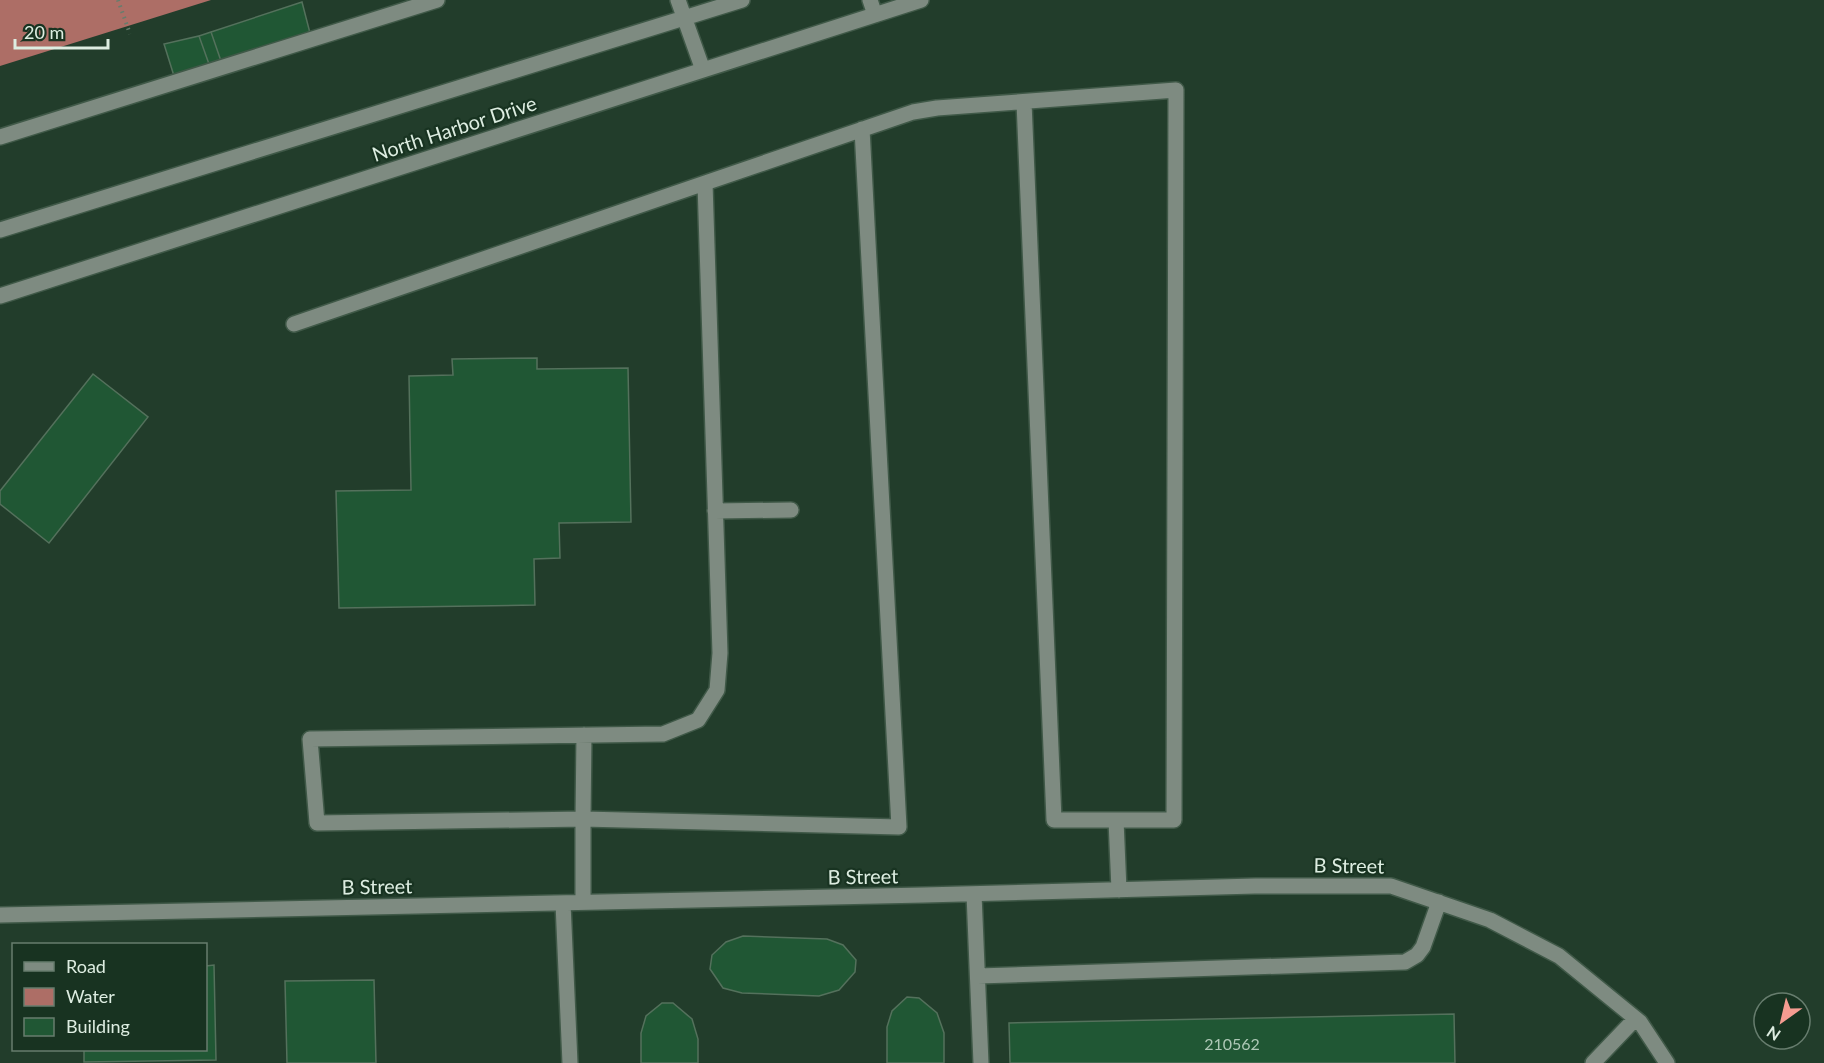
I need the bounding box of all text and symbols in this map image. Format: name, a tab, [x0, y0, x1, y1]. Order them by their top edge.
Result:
scale bar	[15, 12, 108, 50]
text: 20 m	[24, 21, 64, 43]
street label: North Harbor Drive	[369, 90, 539, 166]
street label: B Street	[1313, 852, 1385, 878]
street label: B Street	[827, 863, 899, 889]
street label: B Street	[341, 873, 413, 899]
legend	[12, 943, 207, 1051]
text: Road	[66, 955, 106, 977]
text: Water	[66, 985, 115, 1007]
north arrow	[1752, 991, 1812, 1051]
text: Building	[66, 1015, 130, 1037]
text: N	[1763, 1023, 1784, 1045]
house number: 210562	[1204, 1034, 1260, 1053]

